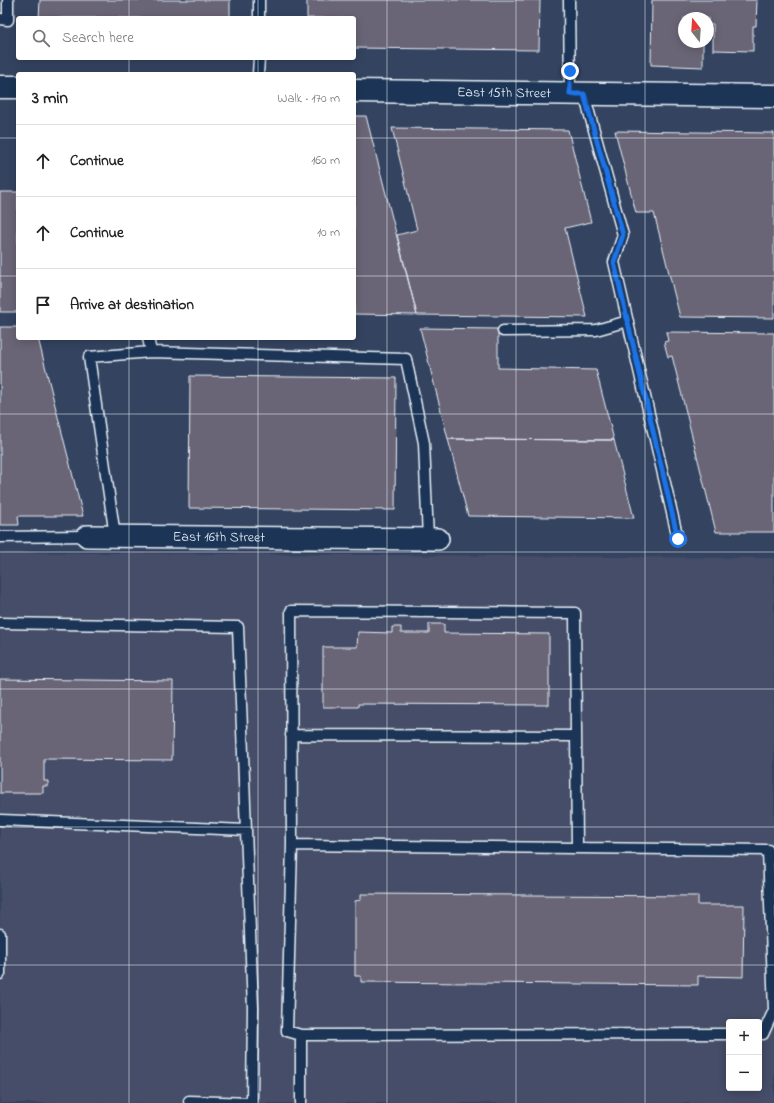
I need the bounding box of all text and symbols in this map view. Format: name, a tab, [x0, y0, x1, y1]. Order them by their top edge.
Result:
north arrow	[678, 12, 714, 48]
search box	[16, 16, 356, 60]
icon: search	[30, 27, 52, 49]
text: Search here	[62, 27, 134, 49]
route end	[561, 62, 579, 80]
street label: East 15th Street	[457, 82, 551, 104]
text: 3 min	[32, 86, 68, 111]
text: Walk · 170 m	[277, 89, 340, 108]
icon: ahead	[32, 150, 54, 172]
text: Continue	[70, 150, 124, 172]
text: 160 m	[311, 151, 340, 170]
icon: ahead	[32, 222, 54, 244]
text: Continue	[70, 222, 124, 244]
text: 10 m	[317, 223, 340, 242]
icon: arrive	[32, 294, 54, 316]
text: Arrive at destination	[70, 294, 194, 316]
street label: East 16th Street	[173, 526, 265, 548]
route start	[669, 530, 687, 548]
map controls	[726, 1019, 762, 1091]
button: +	[726, 1019, 762, 1055]
button: −	[726, 1055, 762, 1091]

